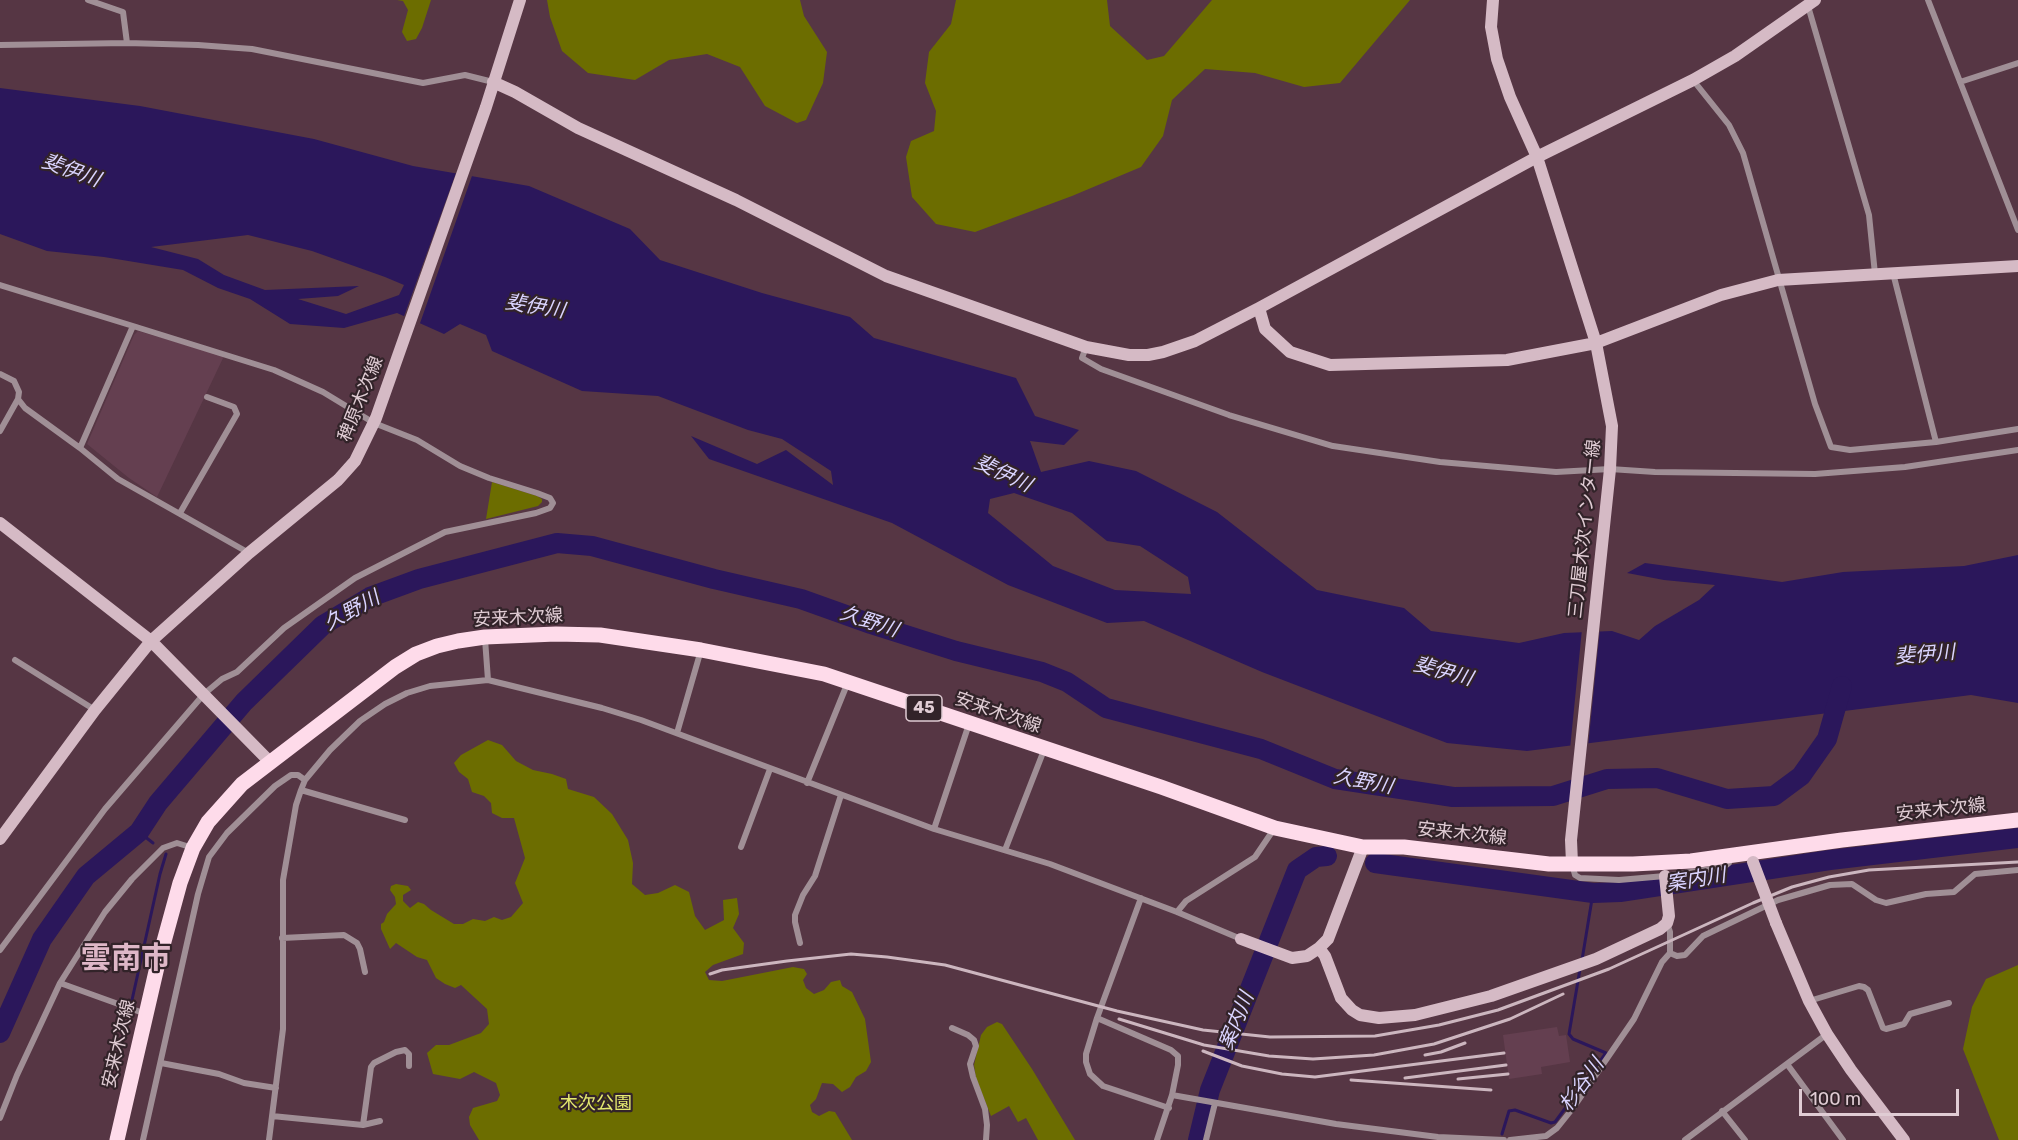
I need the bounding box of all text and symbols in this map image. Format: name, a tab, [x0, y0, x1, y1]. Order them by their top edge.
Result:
water label: 斐伊川	[39, 149, 103, 193]
water label: 斐伊川	[503, 290, 567, 324]
street label: 稗原木次線	[334, 353, 388, 445]
street label: 三刀屋木次インター線	[1565, 438, 1605, 620]
water label: 斐伊川	[971, 450, 1035, 498]
water label: 久野川	[320, 586, 384, 636]
water label: 久野川	[837, 601, 901, 643]
street label: 安来木次線	[472, 605, 564, 631]
water label: 斐伊川	[1894, 640, 1956, 670]
water label: 斐伊川	[1411, 653, 1475, 691]
street label: 安来木次線	[952, 688, 1044, 738]
road number: 45	[906, 695, 942, 721]
water label: 久野川	[1331, 764, 1395, 800]
street label: 安来木次線	[1895, 795, 1987, 825]
street label: 安来木次線	[1416, 819, 1508, 849]
water label: 案内川	[1664, 863, 1728, 897]
district label: 雲南市	[81, 941, 171, 977]
water label: 案内川	[1215, 989, 1259, 1053]
street label: 安来木次線	[98, 998, 140, 1090]
water label: 杉谷川	[1555, 1054, 1609, 1116]
scale bar	[1802, 1077, 1962, 1115]
text: 100 m	[1810, 1088, 1861, 1110]
park label: 木次公園	[560, 1093, 632, 1115]

